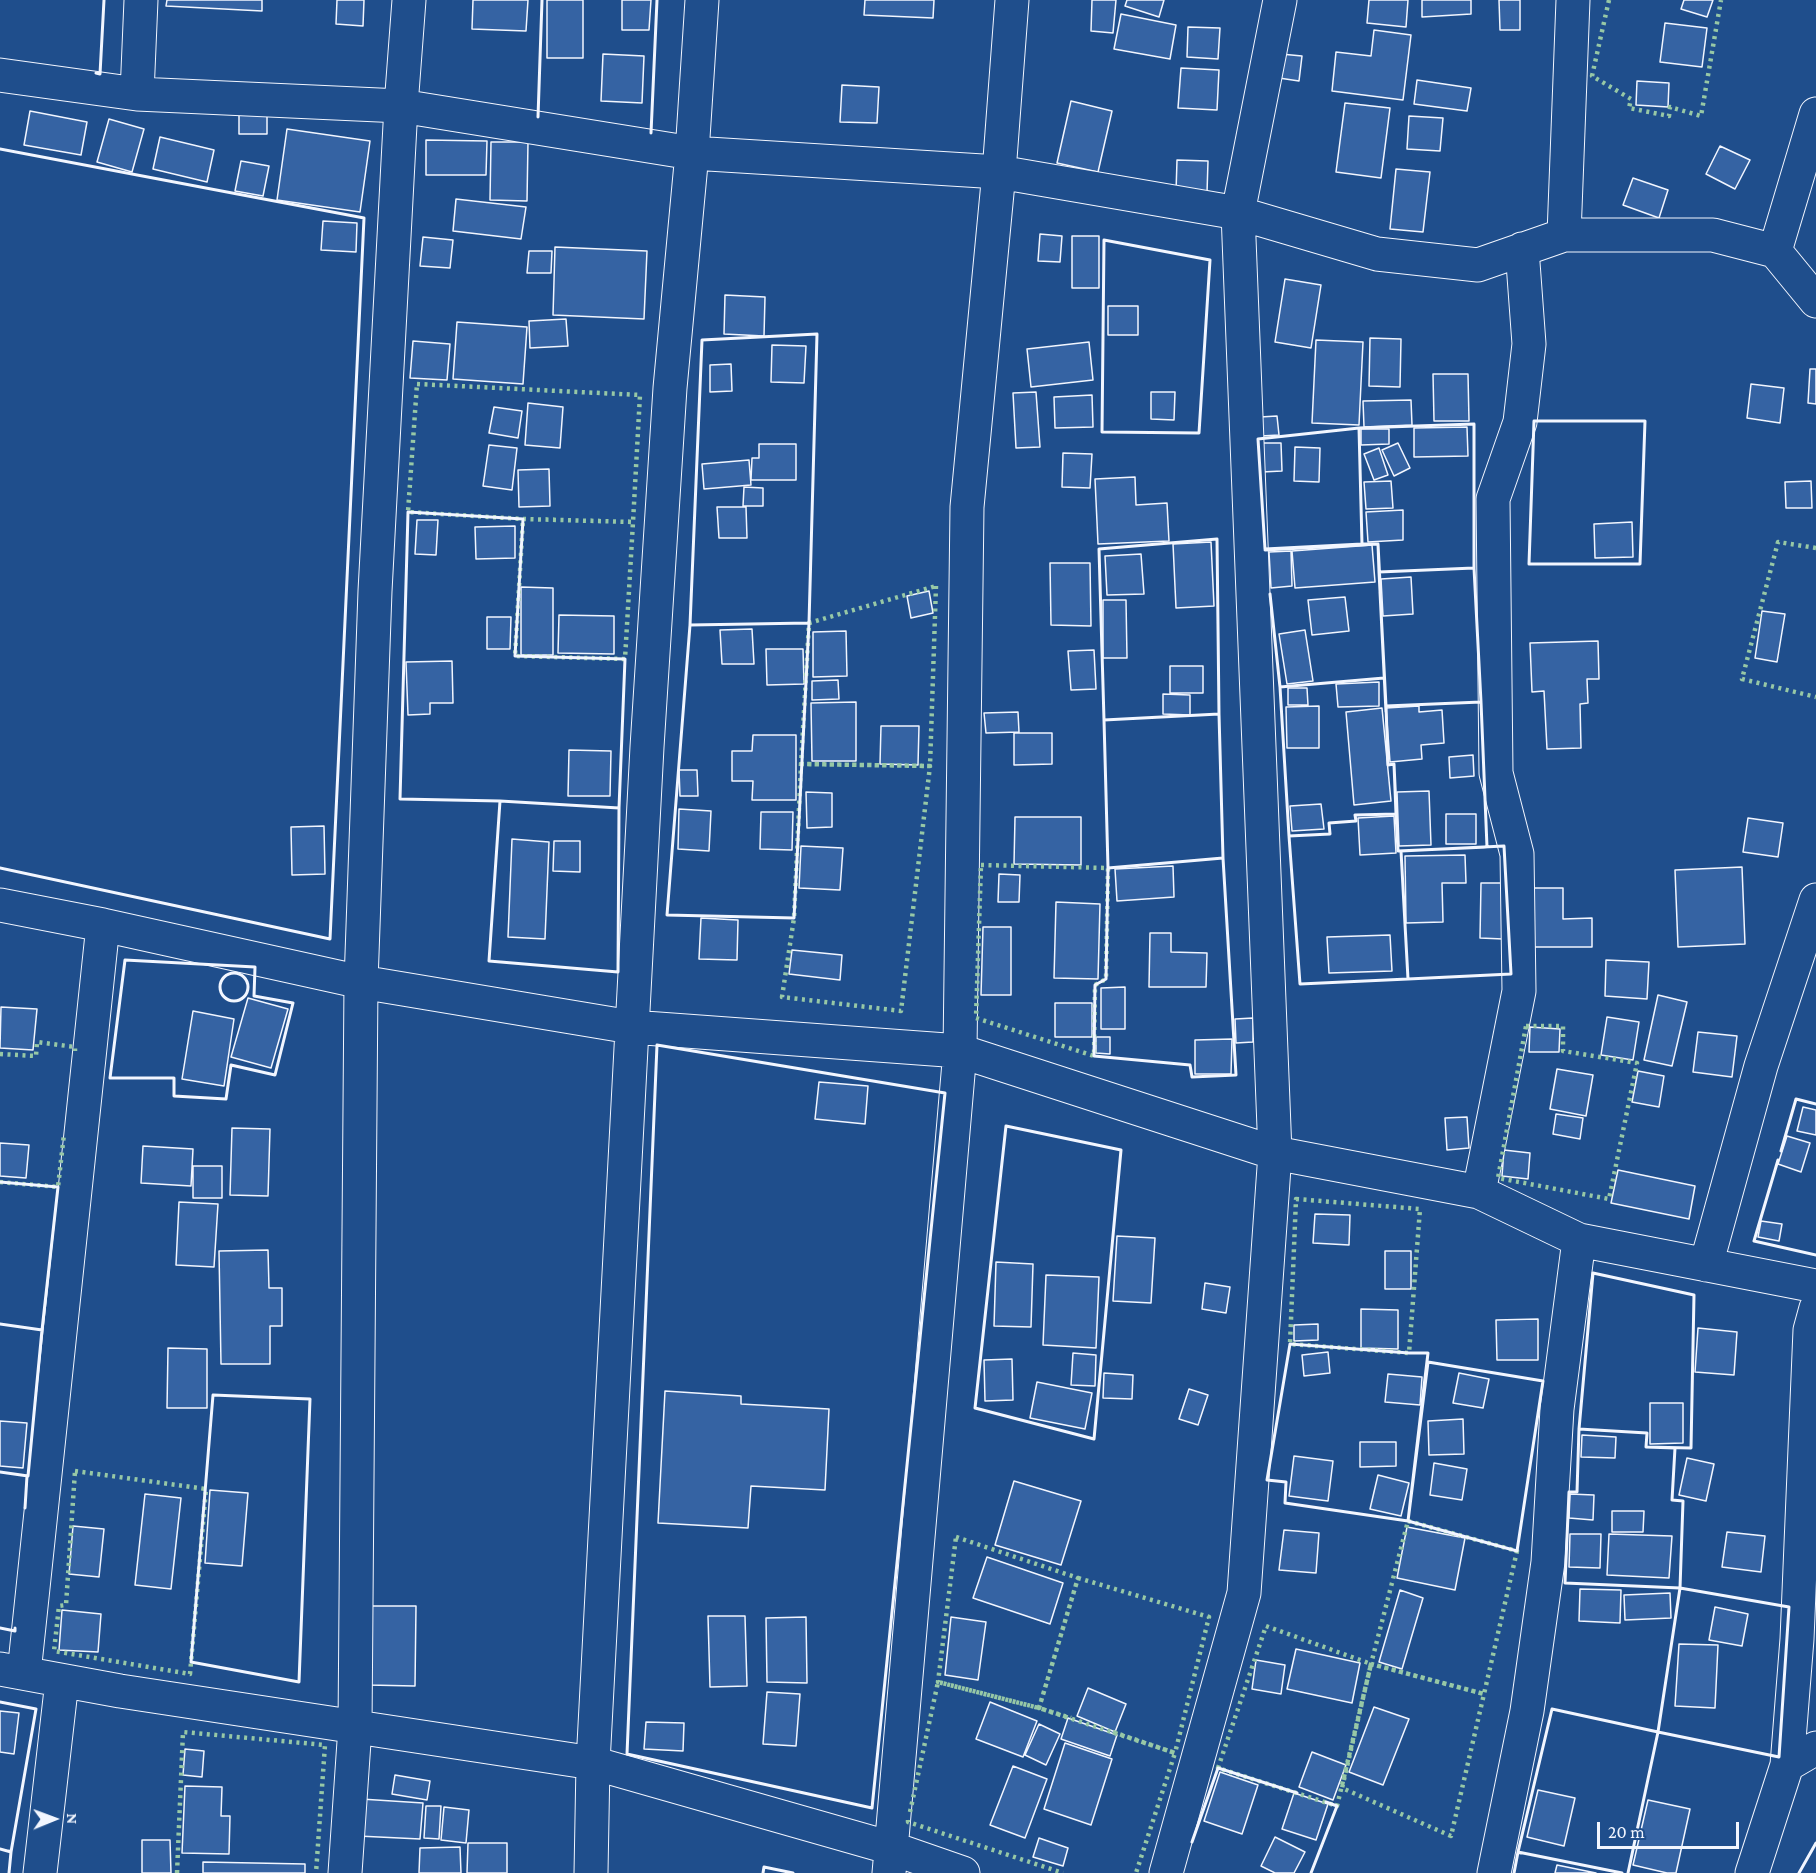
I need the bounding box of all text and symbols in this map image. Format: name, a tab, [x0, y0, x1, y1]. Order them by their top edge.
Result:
north arrow	[24, 1789, 84, 1849]
scale bar	[1600, 1810, 1742, 1848]
text: N	[64, 1813, 81, 1824]
text: 20 m	[1608, 1822, 1645, 1842]

